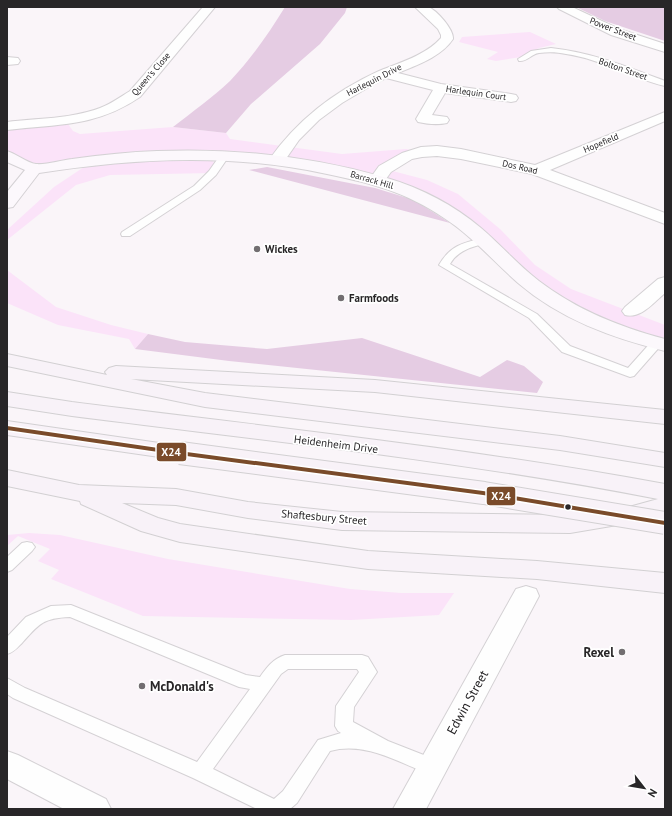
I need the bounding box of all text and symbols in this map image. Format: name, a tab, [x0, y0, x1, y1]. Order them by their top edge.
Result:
street label: Power Street	[588, 15, 638, 42]
street label: Queen's Close	[129, 50, 173, 97]
street label: Bolton Street	[597, 55, 649, 82]
street label: Harlequin Drive	[344, 61, 403, 98]
street label: Harlequin Court	[445, 83, 507, 102]
street label: Hopefield	[582, 130, 620, 155]
street label: Dos Road	[501, 157, 539, 176]
street label: Barrack Hill	[349, 168, 395, 191]
place label: Wickes	[265, 242, 298, 256]
marker: Wickes	[252, 244, 262, 254]
place label: Farmfoods	[349, 291, 399, 305]
marker: Farmfoods	[336, 293, 346, 303]
street label: Heidenheim Drive	[293, 432, 379, 456]
line badge: X24	[156, 442, 187, 462]
text: X24	[161, 445, 181, 459]
line badge: X24	[486, 486, 516, 506]
text: X24	[491, 489, 511, 503]
unlabelled marker	[563, 502, 573, 512]
street label: Shaftesbury Street	[281, 506, 368, 528]
place label: Rexel	[584, 644, 614, 661]
marker: Rexel	[617, 647, 627, 657]
street label: Edwin Street	[443, 667, 492, 737]
place label: McDonald's	[150, 678, 214, 695]
marker: McDonald's	[137, 681, 147, 691]
north arrow	[624, 768, 664, 808]
text: N	[645, 786, 660, 800]

